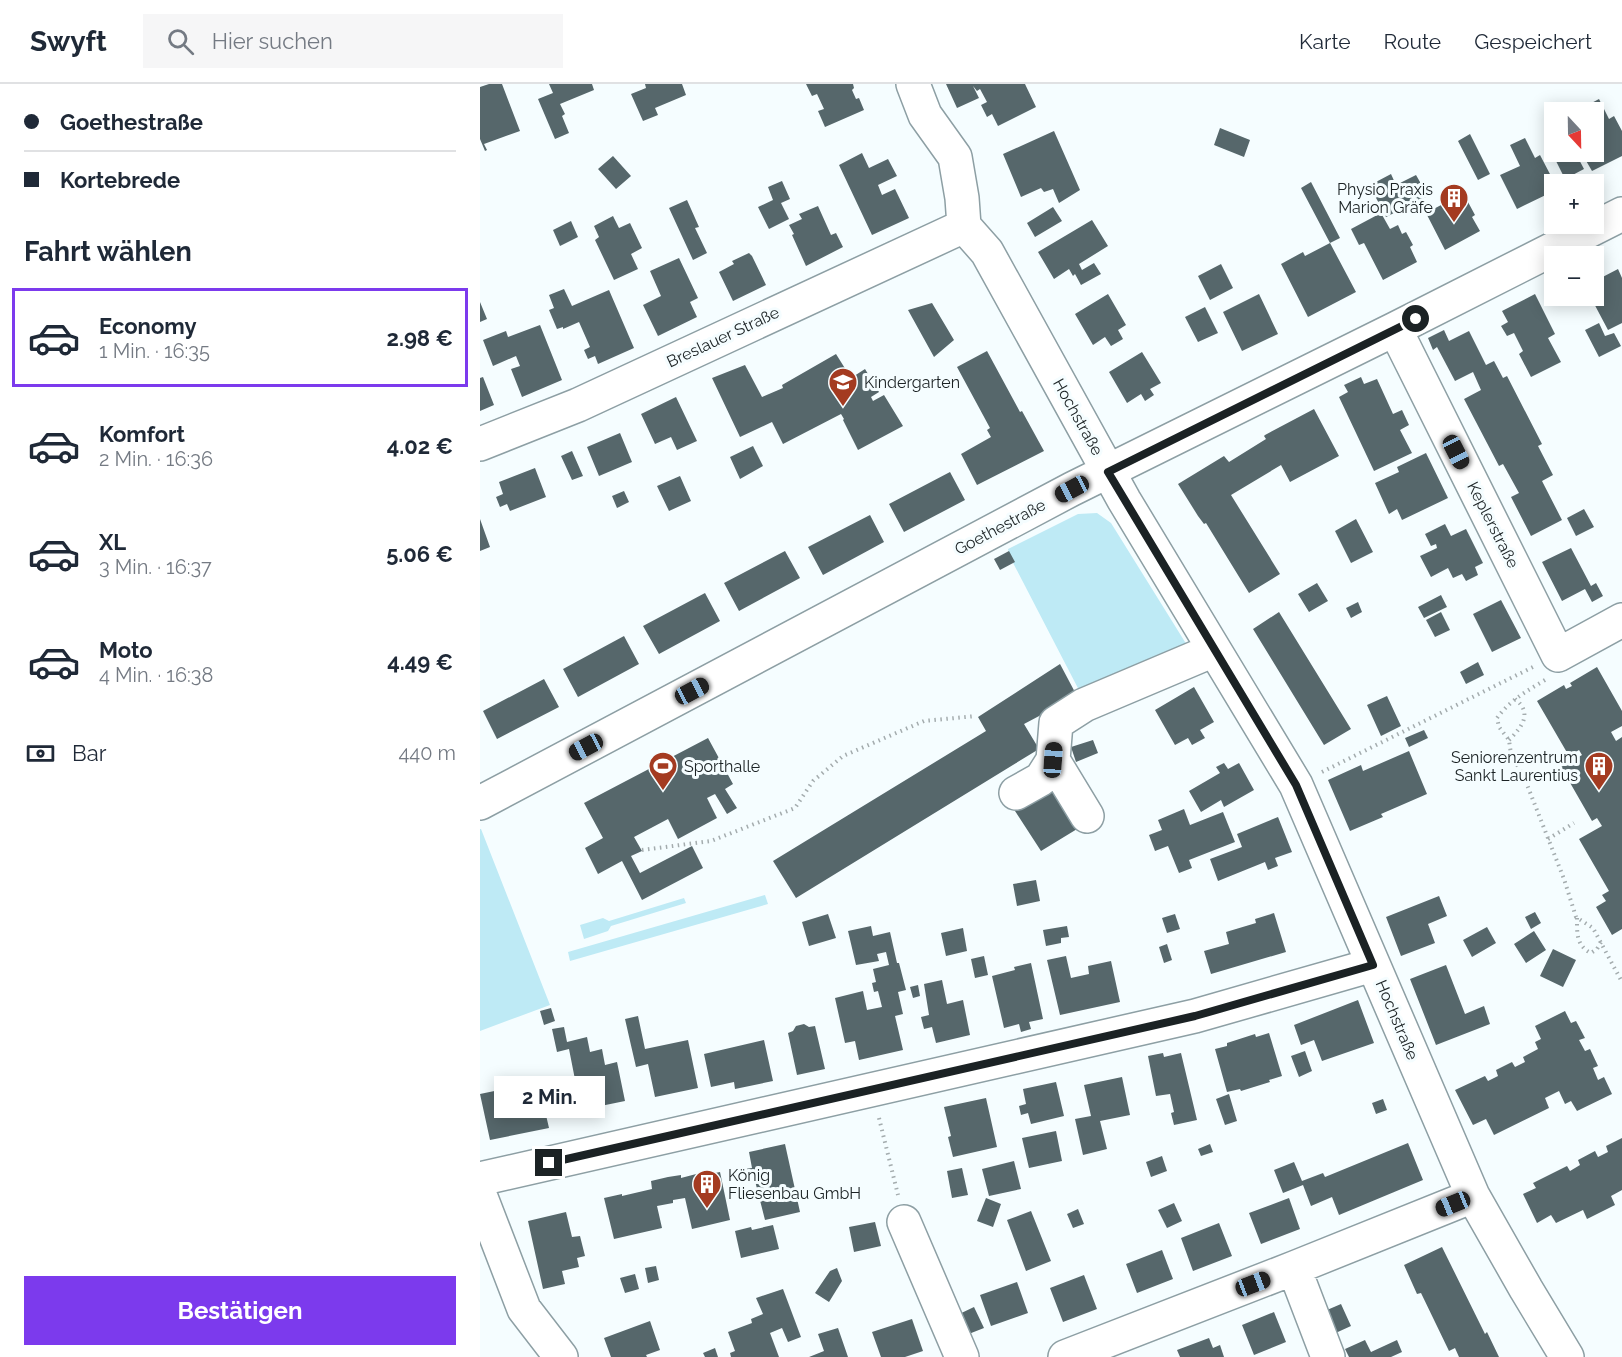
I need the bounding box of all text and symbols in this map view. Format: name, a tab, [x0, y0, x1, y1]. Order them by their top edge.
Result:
search box	[143, 14, 563, 68]
text: Swyft	[30, 25, 107, 58]
icon: search	[164, 25, 197, 58]
text: Hier suchen	[212, 28, 333, 54]
text: Karte	[1299, 29, 1351, 54]
text: Route	[1384, 29, 1441, 54]
text: Gespeichert	[1474, 29, 1592, 54]
north arrow	[1544, 102, 1604, 162]
map controls	[1544, 102, 1604, 306]
text: Goethestraße	[60, 109, 203, 135]
text: Kortebrede	[60, 167, 180, 193]
button: +	[1544, 174, 1604, 234]
place label: Physio Praxis Marion Gräfe	[1337, 180, 1433, 217]
building icon: Physio Praxis Marion Gräfe	[1438, 182, 1470, 224]
text: Fahrt wählen	[24, 236, 192, 267]
button: −	[1544, 246, 1604, 306]
street label: Breslauer Straße	[664, 303, 782, 371]
route start	[1402, 305, 1429, 332]
icon: car	[27, 311, 81, 365]
text: Economy	[99, 313, 197, 339]
text: 2.98 €	[387, 325, 453, 351]
text: 1 Min. · 16:35	[99, 339, 210, 363]
school or university icon: Kindergarten	[827, 366, 859, 408]
place label: Kindergarten	[864, 373, 960, 392]
street label: Hochstraße	[1049, 375, 1107, 459]
icon: car	[27, 419, 81, 473]
text: Komfort	[99, 421, 185, 447]
car	[1440, 432, 1472, 472]
text: 4.02 €	[387, 433, 453, 459]
text: 2 Min. · 16:36	[99, 447, 213, 471]
car	[1052, 473, 1092, 505]
street label: Keplerstraße	[1463, 479, 1523, 571]
street label: Goethestraße	[951, 495, 1049, 559]
icon: car	[27, 527, 81, 581]
text: XL	[99, 529, 126, 555]
text: 5.06 €	[386, 541, 453, 567]
text: 3 Min. · 16:37	[99, 555, 212, 579]
icon: car	[27, 635, 81, 689]
text: Moto	[99, 637, 153, 663]
text: 4.49 €	[387, 649, 453, 675]
text: 4 Min. · 16:38	[99, 663, 213, 687]
car	[672, 675, 712, 707]
car	[566, 731, 606, 763]
icon: cash	[24, 737, 57, 770]
text: Bar	[72, 740, 106, 766]
text: 440 m	[398, 741, 456, 765]
car	[1043, 741, 1063, 779]
place label: Seniorenzentrum Sankt Laurentius	[1451, 748, 1578, 785]
sports icon: Sporthalle	[647, 750, 679, 792]
building icon: Seniorenzentrum Sankt Laurentius	[1583, 750, 1615, 792]
place label: Sporthalle	[684, 757, 760, 776]
street label: Hochstraße	[1372, 977, 1422, 1063]
callout: 2 Min.	[494, 1076, 604, 1118]
text: 2 Min.	[522, 1085, 577, 1109]
route end	[535, 1149, 562, 1176]
place label: König Fliesenbau GmbH	[728, 1166, 861, 1203]
building icon: König Fliesenbau GmbH	[691, 1168, 723, 1210]
car	[1433, 1189, 1473, 1219]
car	[1233, 1269, 1273, 1299]
button: Bestätigen	[24, 1276, 456, 1345]

